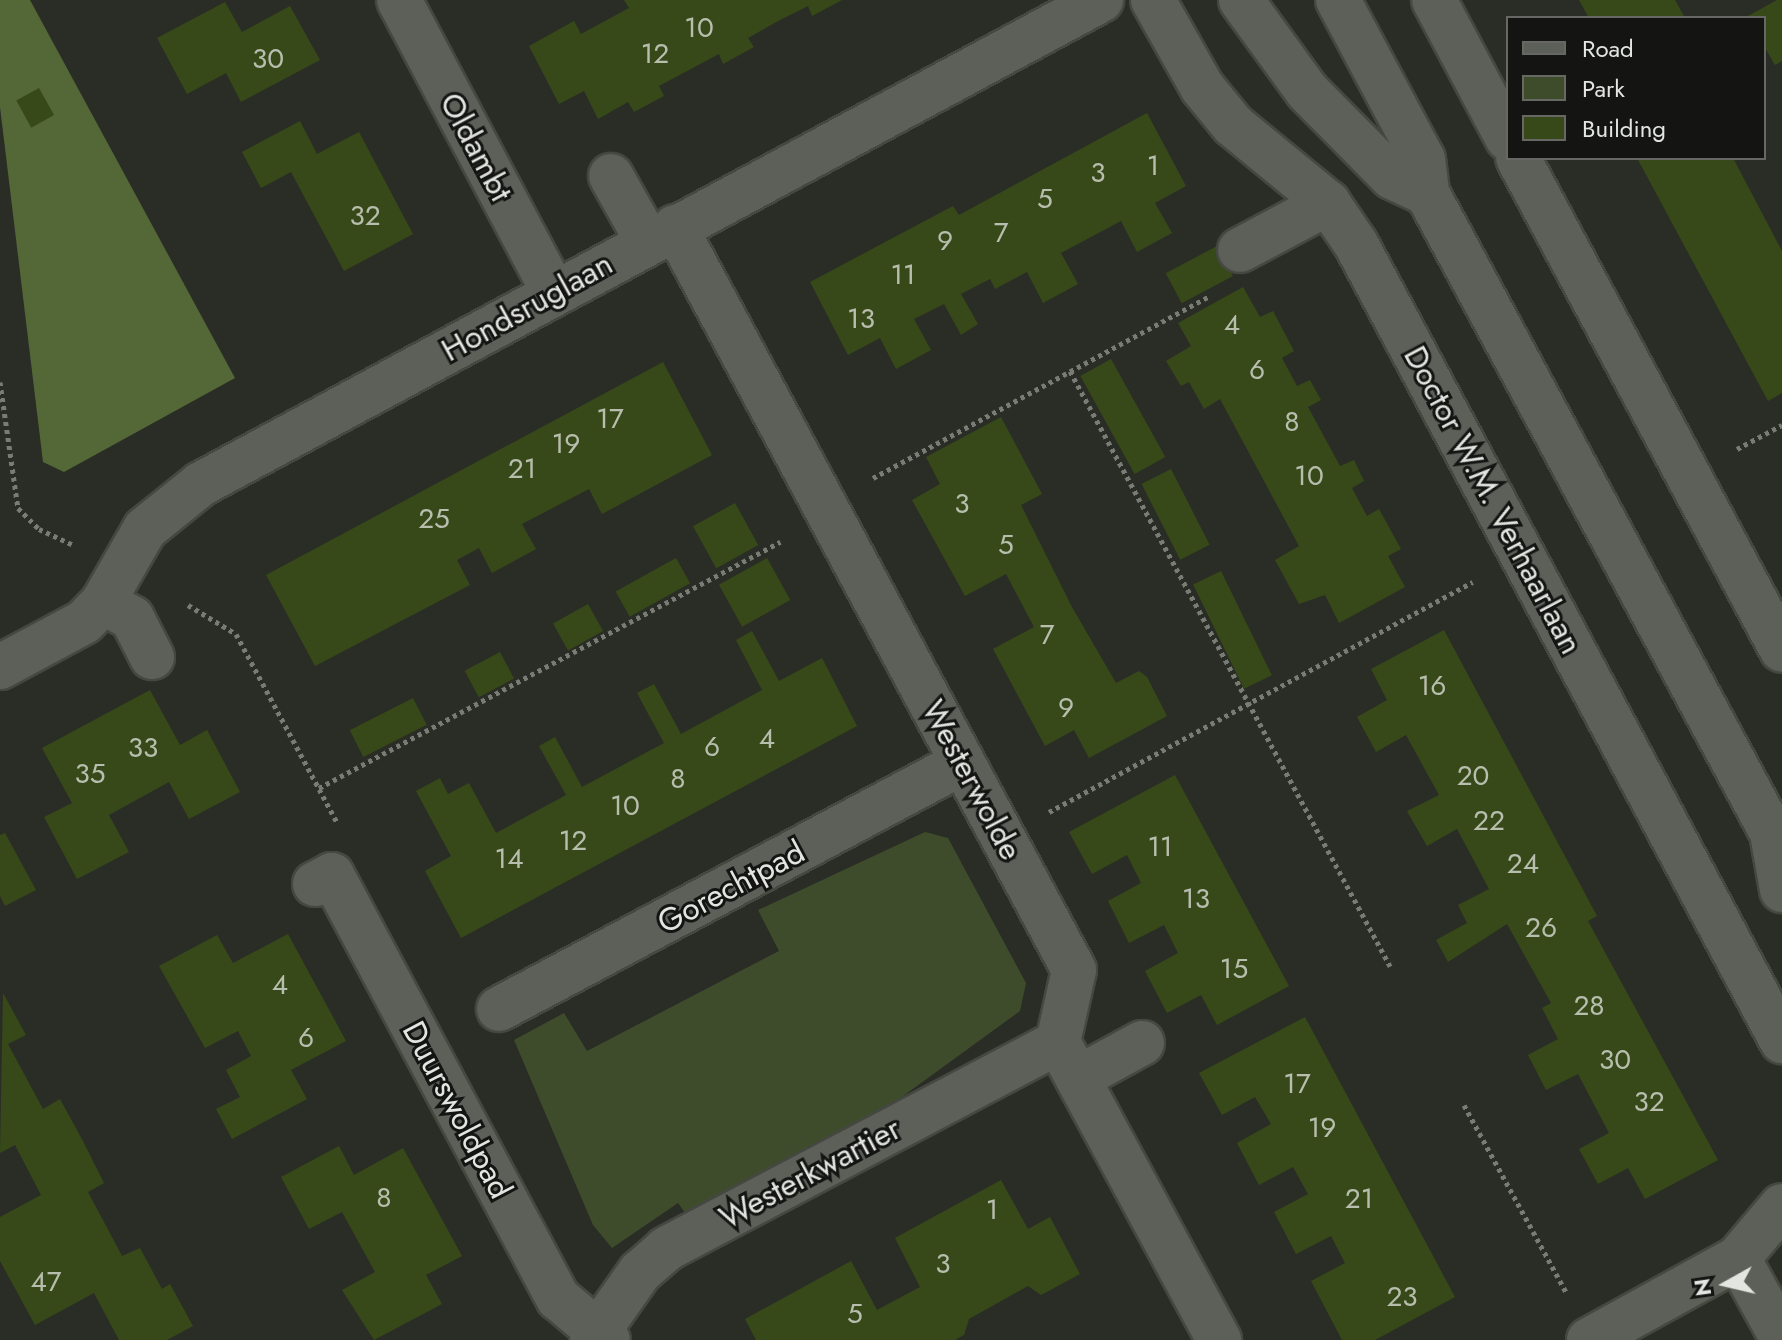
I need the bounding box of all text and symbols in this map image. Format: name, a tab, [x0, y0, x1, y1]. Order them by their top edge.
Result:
house number: 10	[684, 11, 714, 45]
legend	[1506, 16, 1766, 160]
text: Road	[1582, 31, 1634, 66]
house number: 12	[641, 37, 669, 71]
house number: 30	[252, 42, 284, 76]
text: Park	[1582, 71, 1625, 106]
street label: Oldambt	[432, 86, 520, 208]
text: Building	[1582, 111, 1666, 146]
house number: 1	[1147, 149, 1159, 183]
house number: 3	[1090, 156, 1106, 190]
house number: 5	[1037, 182, 1053, 216]
house number: 32	[349, 199, 381, 233]
house number: 7	[994, 216, 1008, 250]
house number: 9	[937, 224, 953, 258]
street label: Hondsruglaan	[435, 244, 619, 370]
house number: 11	[890, 258, 916, 292]
house number: 13	[847, 302, 875, 336]
house number: 4	[1224, 308, 1240, 342]
street label: Doctor W.M. Verhaarlaan	[1396, 340, 1590, 660]
house number: 6	[1249, 353, 1265, 387]
house number: 17	[596, 402, 624, 436]
house number: 8	[1284, 405, 1300, 439]
house number: 19	[552, 427, 580, 461]
house number: 21	[508, 452, 536, 486]
house number: 10	[1294, 459, 1324, 493]
house number: 3	[954, 487, 970, 521]
house number: 25	[418, 502, 450, 536]
house number: 5	[998, 528, 1014, 562]
house number: 7	[1040, 618, 1054, 652]
house number: 16	[1418, 669, 1446, 703]
house number: 9	[1058, 691, 1074, 725]
street label: Westerwolde	[914, 694, 1030, 866]
house number: 4	[759, 722, 775, 756]
house number: 6	[704, 730, 720, 764]
house number: 33	[128, 731, 158, 765]
house number: 35	[74, 757, 106, 791]
house number: 20	[1457, 759, 1489, 793]
house number: 8	[670, 762, 686, 796]
house number: 10	[610, 789, 640, 823]
house number: 22	[1473, 804, 1505, 838]
house number: 12	[559, 824, 587, 858]
house number: 11	[1147, 830, 1173, 864]
street label: Gorechtpad	[651, 832, 811, 942]
house number: 14	[495, 842, 523, 876]
house number: 24	[1507, 847, 1539, 881]
house number: 13	[1182, 882, 1210, 916]
house number: 26	[1525, 911, 1557, 945]
house number: 15	[1220, 952, 1248, 986]
house number: 4	[272, 968, 288, 1002]
house number: 28	[1573, 989, 1605, 1023]
street label: Duurswoldpad	[394, 1015, 520, 1205]
house number: 6	[298, 1021, 314, 1055]
house number: 30	[1599, 1043, 1631, 1077]
house number: 17	[1283, 1067, 1311, 1101]
house number: 32	[1633, 1085, 1665, 1119]
street label: Westerkwartier	[713, 1109, 907, 1237]
house number: 19	[1308, 1111, 1336, 1145]
house number: 8	[376, 1181, 392, 1215]
house number: 21	[1345, 1182, 1373, 1216]
house number: 1	[986, 1193, 998, 1227]
north arrow	[1686, 1244, 1766, 1324]
house number: 3	[935, 1247, 951, 1281]
house number: 47	[30, 1265, 62, 1299]
text: N	[1685, 1276, 1719, 1298]
house number: 23	[1386, 1280, 1418, 1314]
house number: 5	[847, 1297, 863, 1331]

